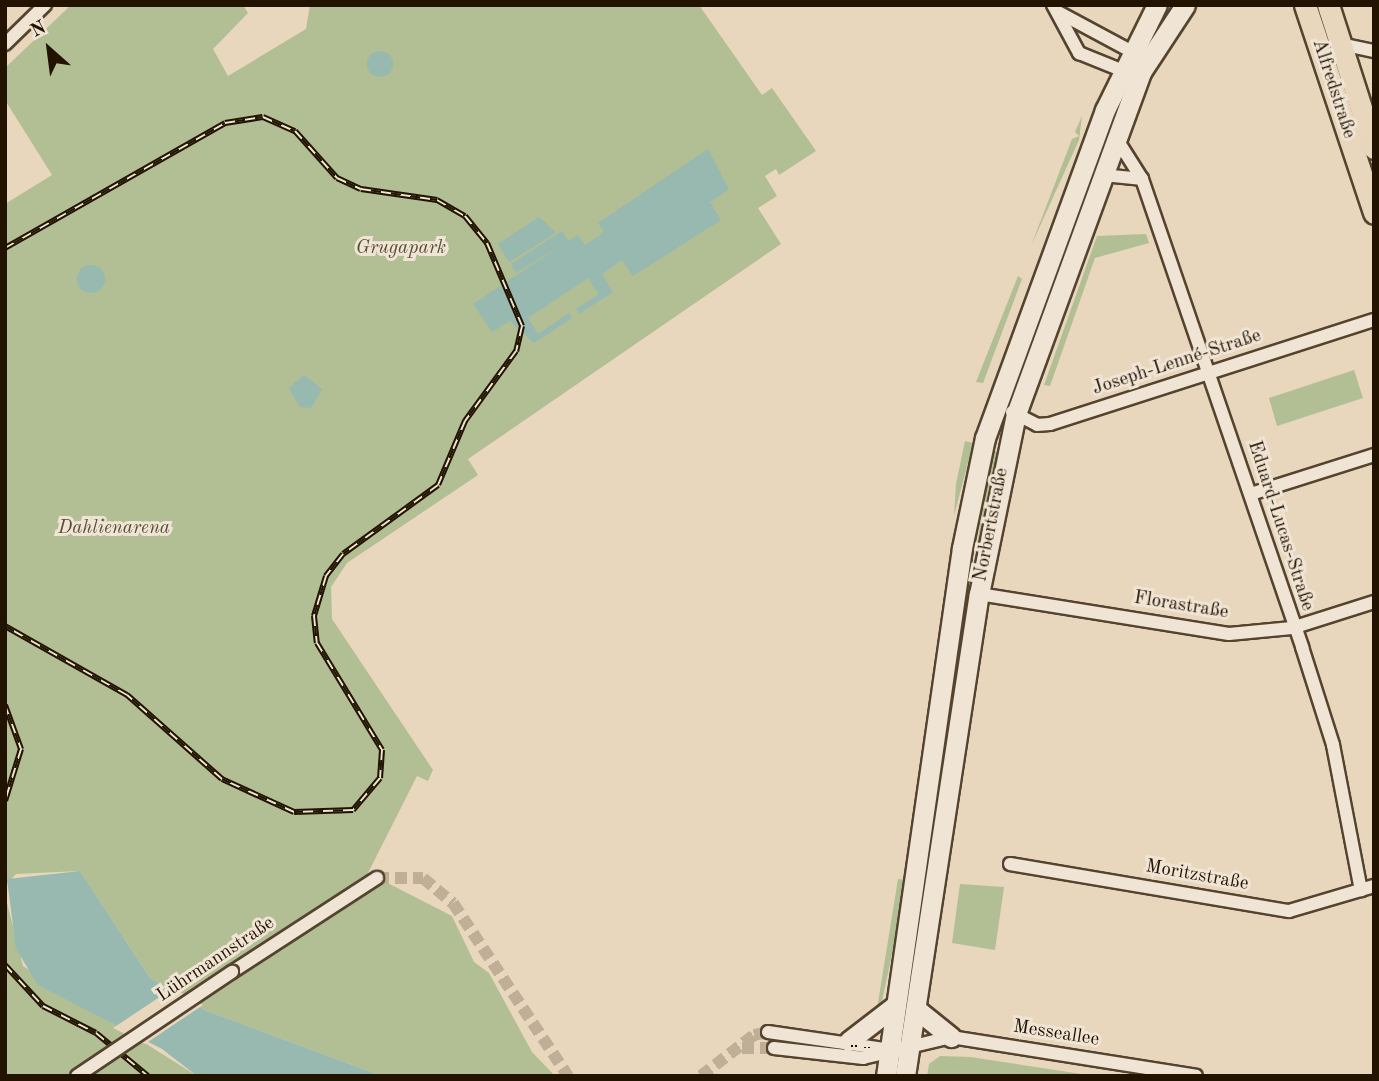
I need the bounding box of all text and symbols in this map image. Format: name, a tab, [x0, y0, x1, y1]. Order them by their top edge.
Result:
north arrow	[14, 14, 84, 84]
text: N	[28, 18, 50, 42]
street label: Alfredstraße	[1306, 36, 1360, 142]
park label: Grugapark	[356, 238, 446, 260]
street label: Joseph-Lenné-Straße	[1090, 325, 1264, 401]
street label: Eduard-Lucas-Straße	[1242, 438, 1318, 614]
street label: Norbertstraße	[970, 466, 1014, 584]
park label: Dahlienarena	[58, 518, 170, 540]
street label: Florastraße	[1132, 587, 1230, 625]
street label: Moritzstraße	[1144, 856, 1250, 896]
street label: Lührmannstraße	[153, 912, 279, 1008]
street label: Messeallee	[1011, 1016, 1101, 1052]

